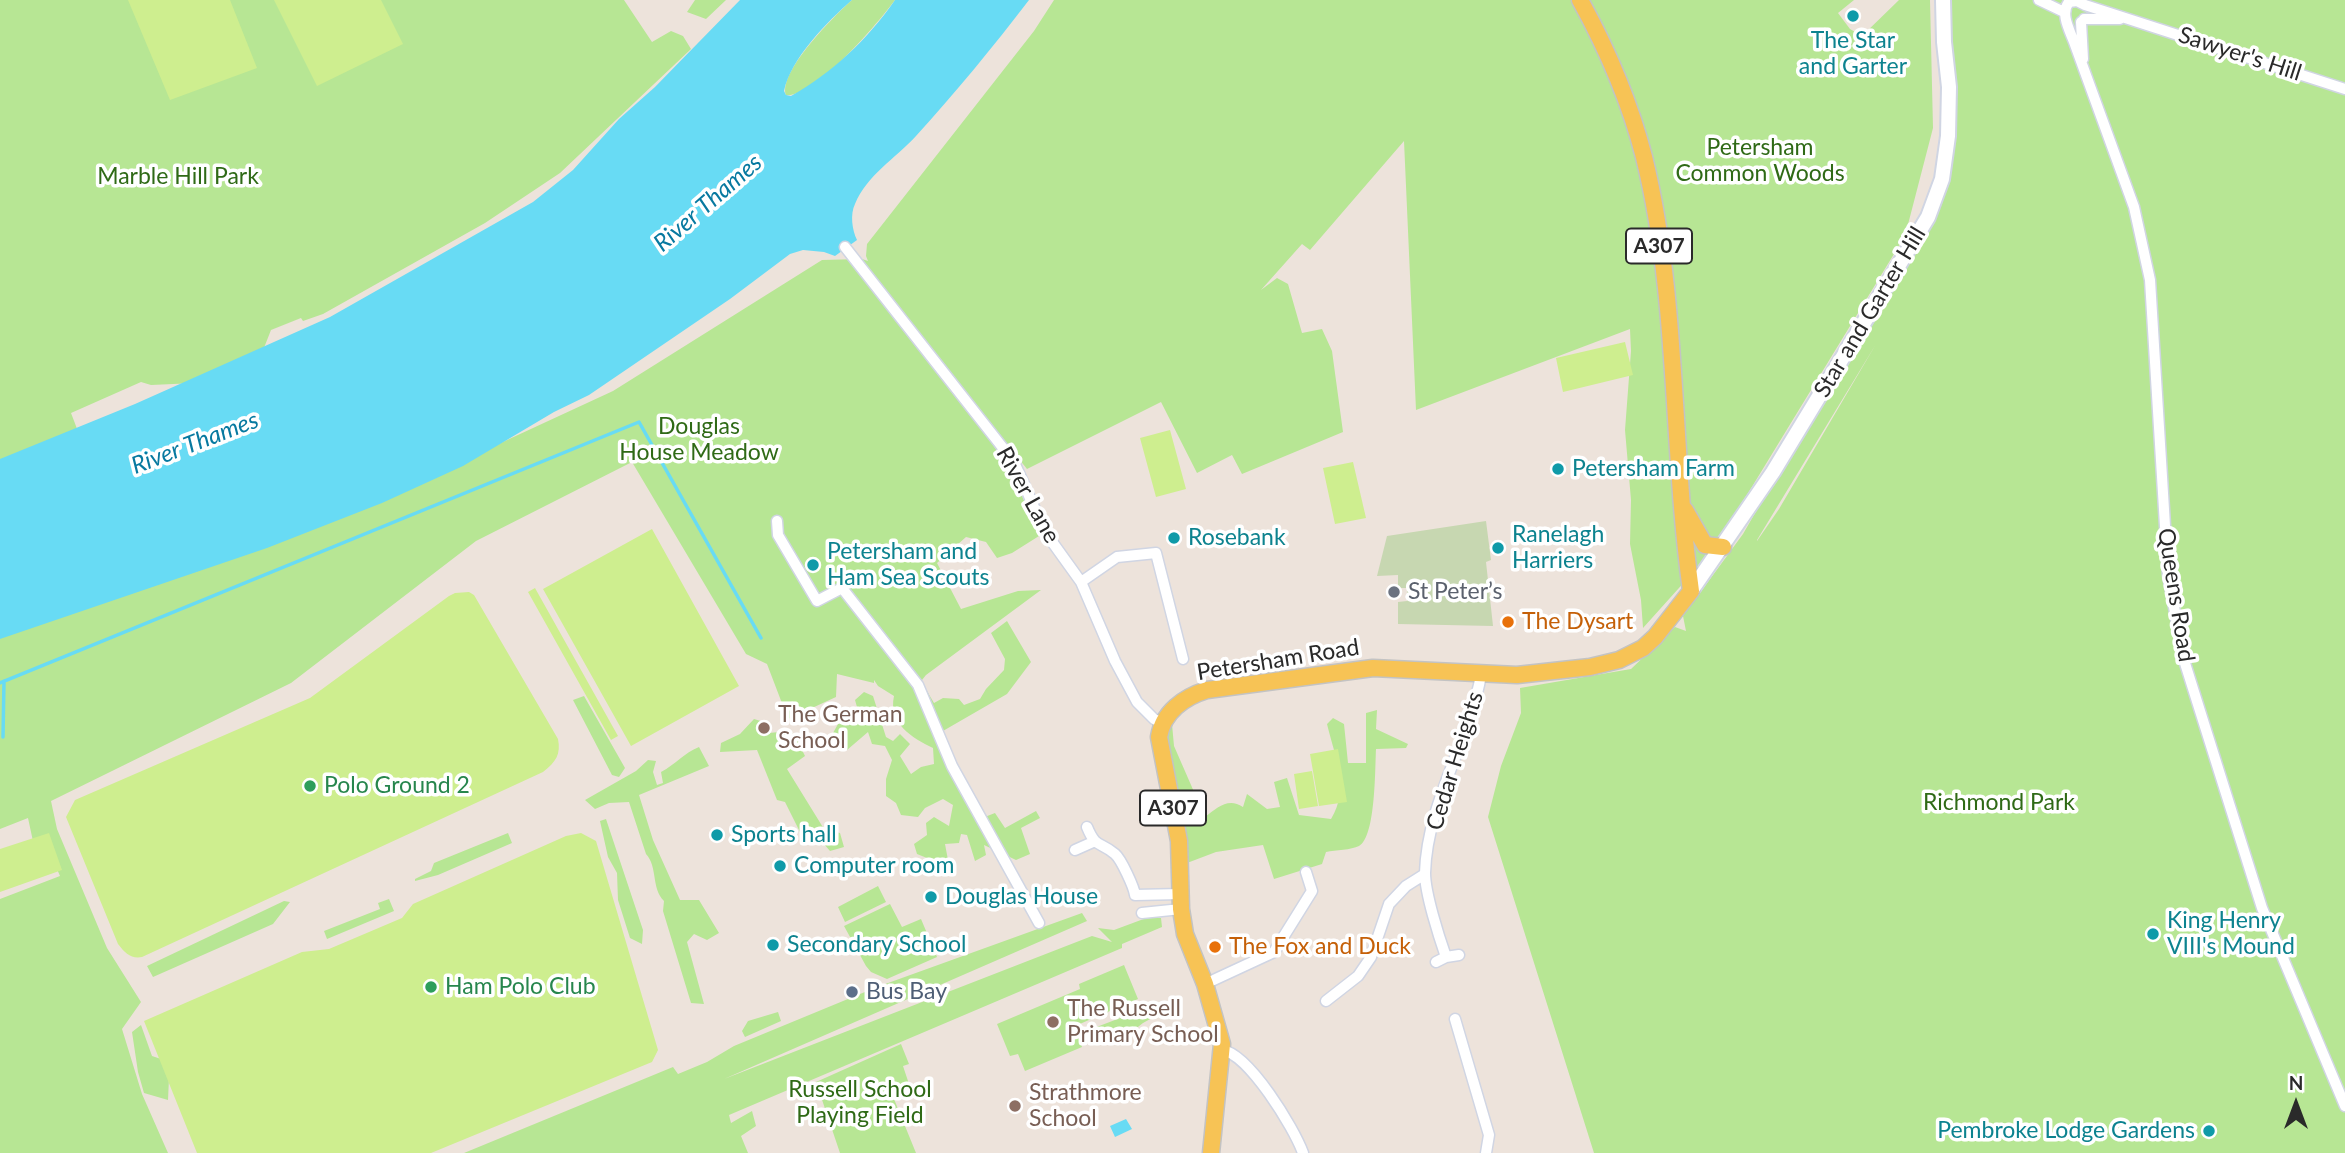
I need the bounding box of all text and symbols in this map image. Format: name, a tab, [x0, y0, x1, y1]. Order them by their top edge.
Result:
marker: The Star and Garter	[1845, 8, 1861, 24]
street label: Sawyer's Hill	[2175, 21, 2305, 87]
place label: The Star and Garter	[1799, 27, 1907, 81]
park label: Petersham Common Woods	[1675, 134, 1845, 188]
water label: River Thames	[648, 148, 768, 258]
park label: Marble Hill Park	[97, 163, 259, 191]
street label: Star and Garter Hill	[1808, 222, 1932, 402]
road number: A307	[1626, 229, 1692, 264]
water label: River Thames	[127, 406, 263, 480]
park label: Douglas House Meadow	[619, 413, 779, 467]
street label: River Lane	[990, 442, 1066, 548]
place label: Petersham Farm	[1572, 455, 1735, 483]
marker: Petersham Farm	[1550, 461, 1566, 477]
place label: Ranelagh Harriers	[1512, 521, 1604, 575]
place label: Rosebank	[1188, 524, 1286, 552]
street label: Queens Road	[2152, 526, 2200, 664]
marker: Rosebank	[1166, 530, 1182, 546]
place label: Petersham and Ham Sea Scouts	[827, 538, 990, 592]
marker: Ranelagh Harriers	[1490, 540, 1506, 556]
marker: Petersham and Ham Sea Scouts	[805, 557, 821, 573]
place label: St Peter’s	[1408, 578, 1502, 606]
marker: St Peter’s	[1386, 584, 1402, 600]
place label: The Dysart	[1522, 608, 1633, 636]
marker: The Dysart	[1500, 614, 1516, 630]
street label: Petersham Road	[1195, 634, 1361, 686]
street label: Cedar Heights	[1421, 688, 1489, 834]
place label: The German School	[778, 701, 903, 755]
marker: The German School	[756, 720, 772, 736]
place label: Polo Ground 2	[324, 772, 470, 800]
marker: Polo Ground 2	[302, 778, 318, 794]
park label: Richmond Park	[1923, 789, 2075, 817]
road number: A307	[1140, 790, 1206, 826]
place label: Sports hall	[731, 821, 837, 849]
marker: Sports hall	[709, 827, 725, 843]
place label: Computer room	[794, 852, 954, 880]
marker: Computer room	[772, 858, 788, 874]
place label: Douglas House	[945, 883, 1098, 911]
marker: Douglas House	[923, 889, 939, 905]
place label: King Henry VIII's Mound	[2167, 907, 2295, 961]
marker: King Henry VIII's Mound	[2145, 926, 2161, 942]
place label: Secondary School	[787, 931, 966, 959]
place label: The Fox and Duck	[1229, 933, 1411, 961]
marker: Secondary School	[765, 937, 781, 953]
marker: The Fox and Duck	[1207, 939, 1223, 955]
place label: Ham Polo Club	[445, 973, 596, 1001]
place label: Bus Bay	[866, 978, 947, 1006]
marker: Ham Polo Club	[423, 979, 439, 995]
marker: Bus Bay	[844, 984, 860, 1000]
place label: The Russell Primary School	[1067, 995, 1219, 1049]
marker: The Russell Primary School	[1045, 1014, 1061, 1030]
north arrow	[2261, 1069, 2331, 1139]
text: N	[2289, 1071, 2303, 1094]
park label: Russell School Playing Field	[788, 1076, 932, 1130]
place label: Strathmore School	[1029, 1079, 1142, 1133]
marker: Strathmore School	[1007, 1098, 1023, 1114]
place label: Pembroke Lodge Gardens	[1937, 1117, 2195, 1145]
marker: Pembroke Lodge Gardens	[2201, 1123, 2217, 1139]

